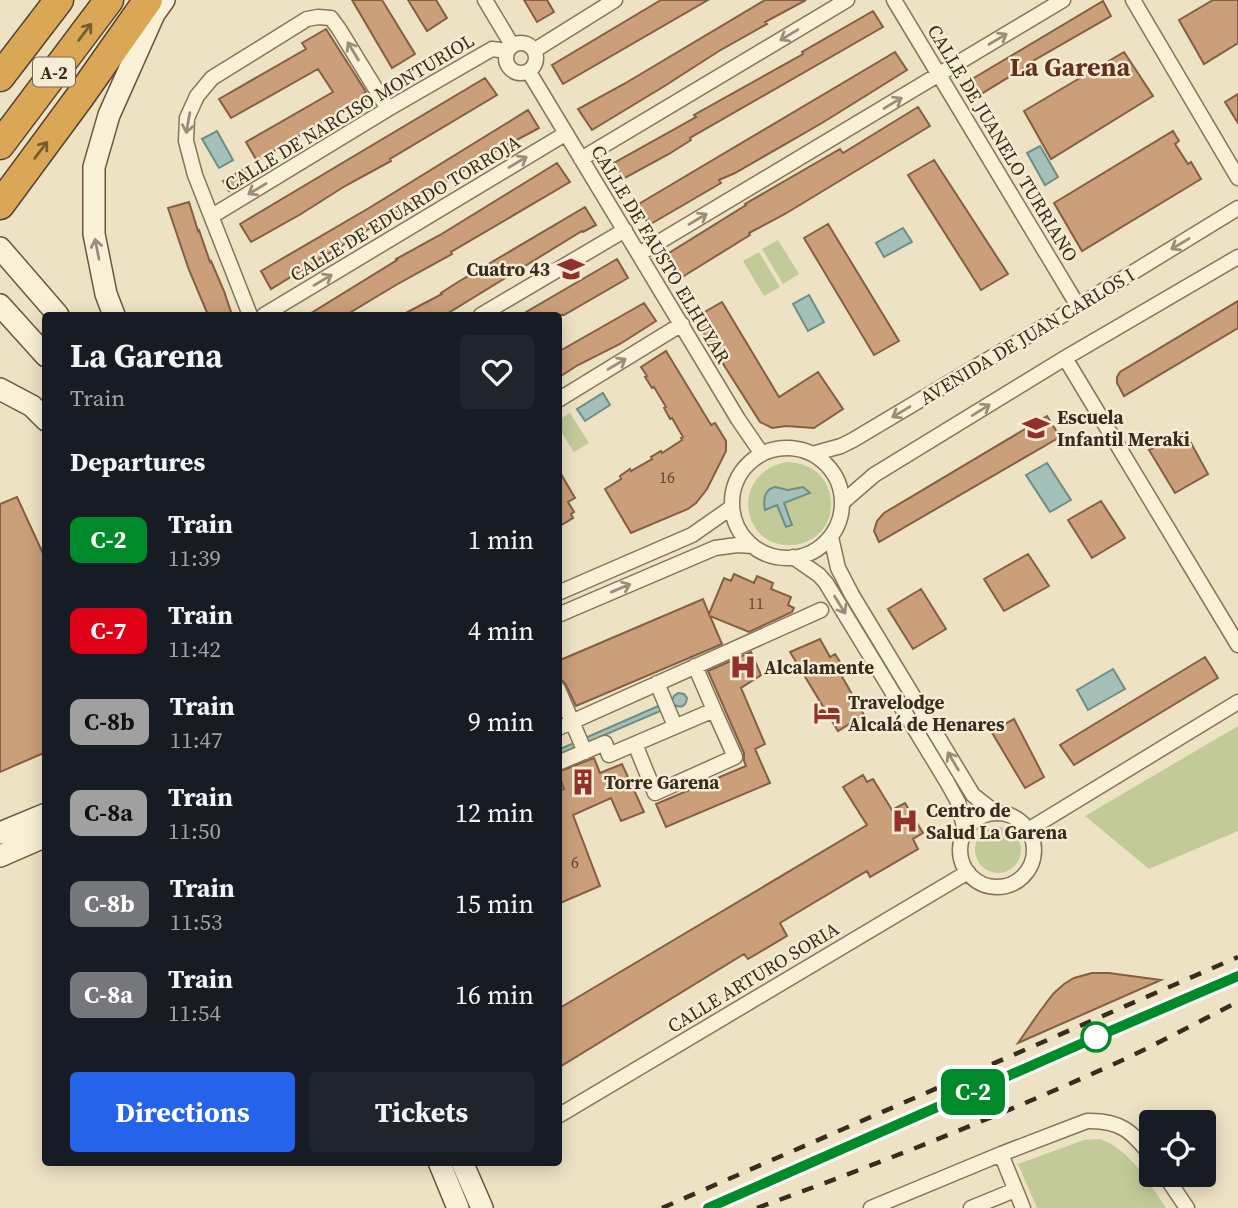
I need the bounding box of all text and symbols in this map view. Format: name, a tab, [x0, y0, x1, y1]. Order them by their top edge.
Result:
street label: CALLE DE JUANELO TURRIANO	[922, 20, 1084, 266]
one-way arrow	[77, 23, 92, 42]
street label: CALLE DE NARCISO MONTURIOL	[219, 27, 479, 197]
one-way arrow	[779, 28, 799, 42]
one-way arrow	[988, 32, 1008, 46]
one-way arrow	[345, 41, 359, 61]
district label: La Garena	[1010, 49, 1130, 85]
road number: A-2	[33, 58, 75, 86]
one-way arrow	[882, 95, 902, 109]
one-way arrow	[181, 111, 194, 134]
street label: CALLE DE EDUARDO TORROJA	[285, 129, 525, 287]
street label: CALLE DE FAUSTO ELHUYAR	[585, 140, 737, 369]
one-way arrow	[33, 141, 48, 160]
one-way arrow	[507, 155, 527, 169]
one-way arrow	[247, 183, 267, 197]
one-way arrow	[687, 212, 707, 226]
one-way arrow	[89, 238, 103, 261]
one-way arrow	[1170, 238, 1190, 252]
school or university icon: Cuatro 43	[556, 254, 586, 284]
place label: Cuatro 43	[466, 256, 550, 282]
street label: AVENIDA DE JUAN CARLOS I	[915, 261, 1139, 411]
one-way arrow	[312, 272, 332, 286]
text: La Garena	[70, 333, 223, 378]
button: heart	[460, 335, 534, 409]
one-way arrow	[606, 357, 626, 371]
text: Train	[70, 382, 125, 414]
one-way arrow	[970, 402, 990, 416]
place label: Escuela Infantil Meraki	[1057, 404, 1190, 452]
one-way arrow	[891, 405, 911, 419]
school or university icon: Escuela Infantil Meraki	[1021, 413, 1051, 443]
text: Departures	[70, 444, 205, 480]
house number: 16	[659, 466, 675, 488]
text: Train	[168, 506, 233, 542]
text: 1 min	[468, 522, 534, 558]
text: C-2	[90, 523, 127, 556]
text: 11:39	[168, 542, 221, 574]
one-way arrow	[610, 581, 631, 594]
house number: 11	[748, 592, 764, 614]
one-way arrow	[833, 595, 847, 615]
text: Train	[168, 597, 233, 633]
text: 4 min	[468, 613, 534, 649]
text: C-7	[90, 614, 127, 647]
text: 11:42	[168, 633, 221, 665]
hospital icon: Alcalamente	[728, 652, 758, 682]
place label: Alcalamente	[764, 654, 874, 680]
text: Train	[170, 688, 235, 724]
place label: Travelodge Alcalá de Henares	[848, 689, 1005, 737]
hotel icon: Travelodge Alcalá de Henares	[812, 698, 842, 728]
text: 9 min	[468, 704, 534, 740]
text: C-8b	[84, 705, 135, 738]
text: 11:47	[170, 724, 223, 756]
one-way arrow	[945, 752, 959, 772]
building icon: Torre Garena	[568, 767, 598, 797]
place label: Torre Garena	[604, 769, 720, 795]
text: Train	[168, 779, 233, 815]
text: 12 min	[455, 795, 534, 831]
text: C-8a	[84, 796, 133, 829]
place label: Centro de Salud La Garena	[926, 797, 1068, 845]
hospital icon: Centro de Salud La Garena	[890, 806, 920, 836]
text: 11:50	[168, 815, 221, 847]
house number: 6	[571, 851, 579, 873]
text: Train	[170, 870, 235, 906]
text: 15 min	[455, 886, 534, 922]
text: C-8b	[84, 887, 135, 920]
text: 11:53	[170, 906, 223, 938]
street label: CALLE ARTURO SORIA	[662, 915, 844, 1039]
text: Train	[168, 961, 233, 997]
text: 16 min	[455, 977, 534, 1013]
text: C-8a	[84, 978, 133, 1011]
text: 11:54	[168, 997, 221, 1029]
unlabelled marker	[1081, 1022, 1111, 1052]
line badge: C-2	[933, 1069, 1013, 1115]
button: Directions	[70, 1072, 295, 1152]
button: Tickets	[309, 1072, 534, 1152]
text: C-2	[955, 1075, 991, 1108]
map controls	[1139, 1110, 1216, 1187]
button: locate	[1139, 1110, 1216, 1187]

